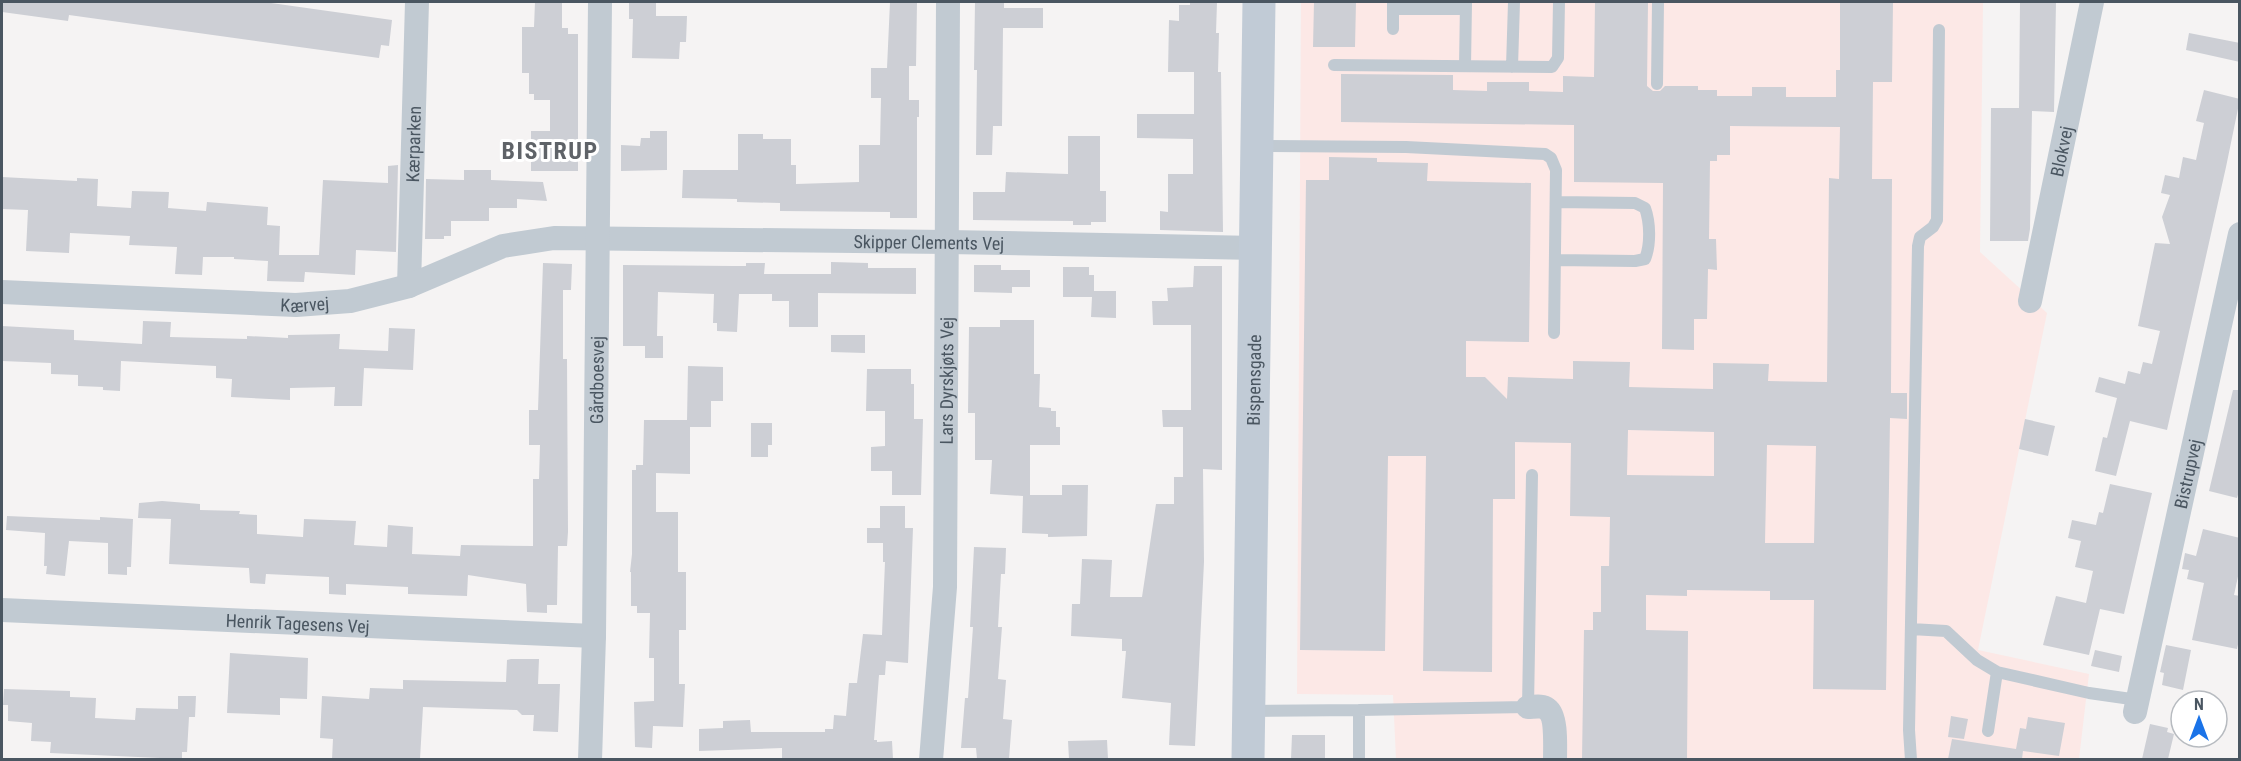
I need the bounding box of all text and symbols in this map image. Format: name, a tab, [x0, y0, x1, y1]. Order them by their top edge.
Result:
street label: Kærparken	[401, 106, 425, 183]
street label: Blokvej	[2046, 124, 2077, 178]
district label: BISTRUP	[501, 137, 599, 165]
street label: Skipper Clements Vej	[853, 231, 1005, 254]
street label: Kærvej	[280, 292, 330, 316]
street label: Lars Dyrskjøts Vej	[935, 317, 957, 444]
street label: Bispensgade	[1242, 334, 1265, 426]
street label: Gårdboesvej	[586, 336, 607, 424]
street label: Bistrupvej	[2170, 437, 2205, 510]
street label: Henrik Tagesens Vej	[225, 609, 370, 637]
north arrow	[2169, 689, 2229, 749]
text: N	[2194, 695, 2204, 714]

